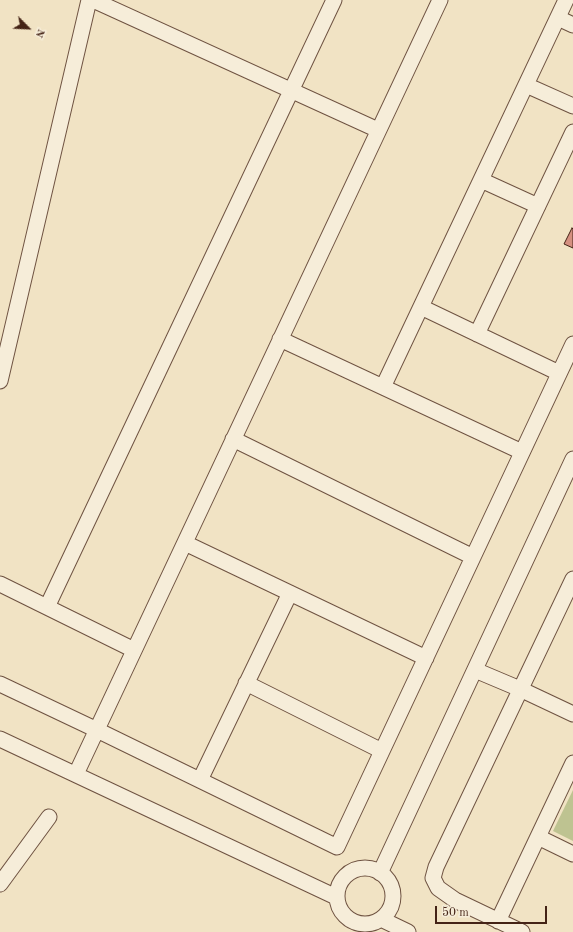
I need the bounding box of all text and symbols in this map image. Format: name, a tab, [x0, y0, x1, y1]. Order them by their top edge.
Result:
north arrow	[8, 8, 48, 48]
text: N	[33, 27, 46, 39]
scale bar	[437, 898, 549, 924]
text: 50 m	[442, 907, 469, 919]

